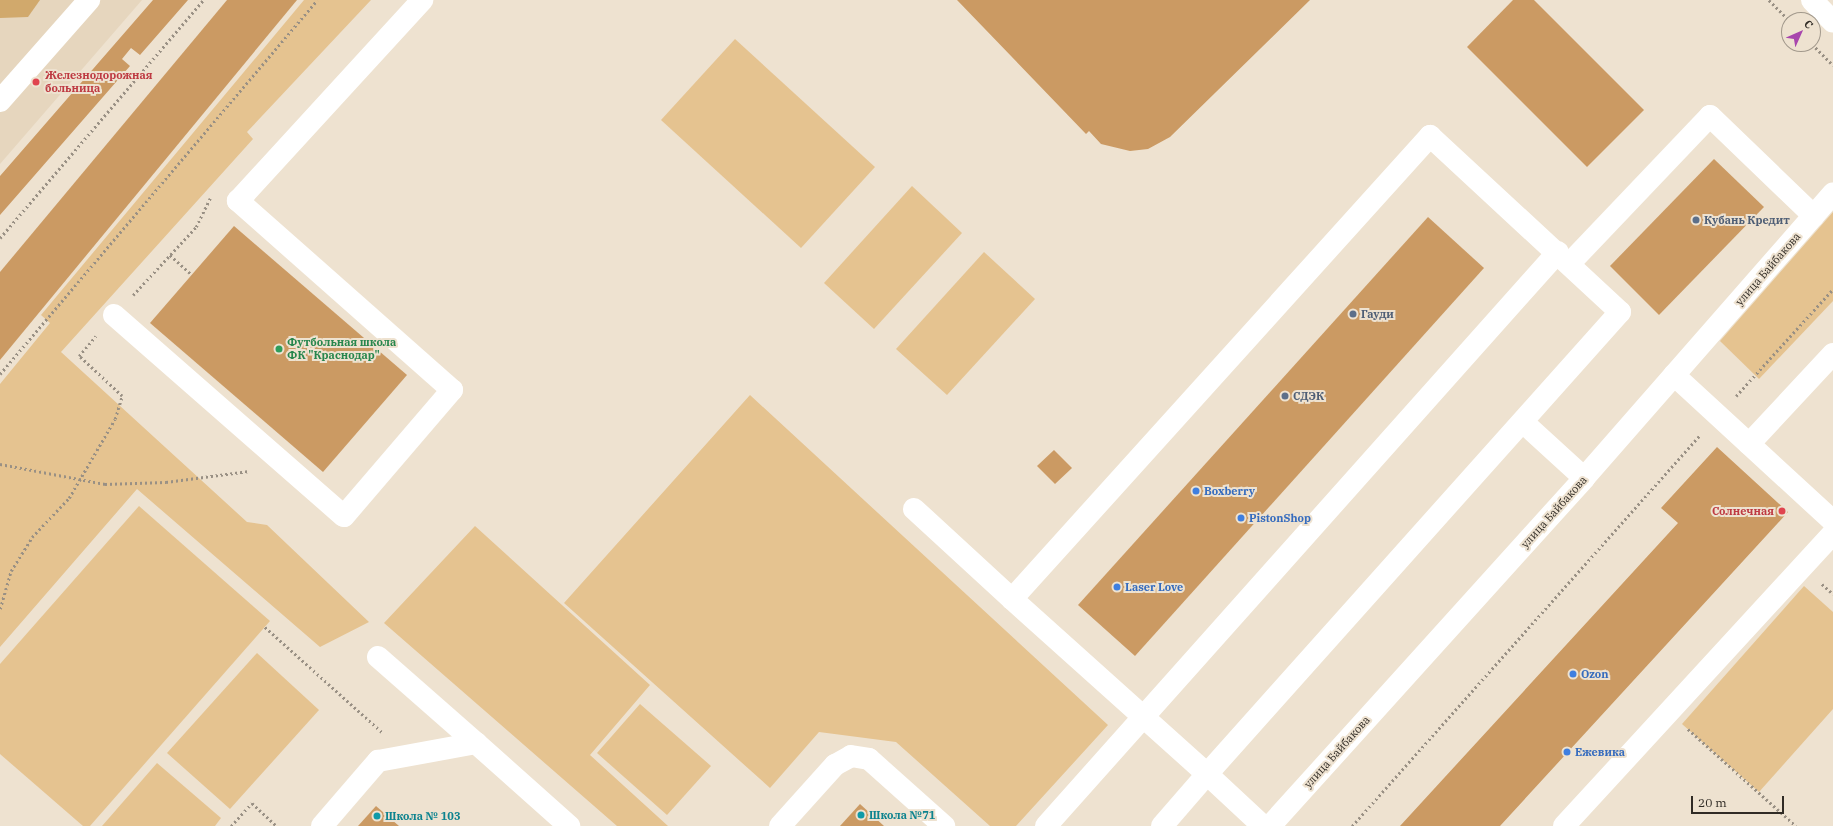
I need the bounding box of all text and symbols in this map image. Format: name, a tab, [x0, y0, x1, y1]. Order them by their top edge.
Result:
north arrow	[1781, 12, 1821, 52]
text: С	[1801, 17, 1816, 32]
place label: Железнодорожная больница	[45, 69, 152, 95]
marker: Железнодорожная больница	[30, 76, 42, 88]
place label: Кубань Кредит	[1704, 213, 1790, 227]
marker: Кубань Кредит	[1691, 215, 1701, 225]
street label: улица Байбакова	[1733, 230, 1803, 308]
place label: Гауди	[1361, 307, 1394, 321]
marker: Гауди	[1348, 309, 1358, 319]
place label: Футбольная школа ФК "Краснодар"	[287, 336, 396, 362]
marker: Футбольная школа ФК "Краснодар"	[274, 344, 284, 354]
place label: СДЭК	[1293, 389, 1324, 403]
marker: СДЭК	[1280, 391, 1290, 401]
street label: улица Байбакова	[1518, 473, 1590, 551]
place label: Boxberry	[1204, 484, 1255, 498]
marker: Boxberry	[1191, 486, 1201, 496]
place label: Солнечная	[1712, 504, 1774, 518]
marker: Солнечная	[1777, 506, 1787, 516]
place label: PistonShop	[1249, 511, 1311, 525]
marker: PistonShop	[1236, 513, 1246, 523]
place label: Laser Love	[1125, 580, 1183, 594]
marker: Laser Love	[1112, 582, 1122, 592]
place label: Ozon	[1581, 667, 1609, 681]
marker: Ozon	[1568, 669, 1578, 679]
street label: улица Байбакова	[1301, 713, 1373, 791]
place label: Ежевика	[1575, 745, 1625, 759]
marker: Ежевика	[1562, 747, 1572, 757]
scale bar	[1693, 788, 1786, 814]
text: 20 m	[1698, 795, 1727, 810]
place label: Школа №71	[869, 808, 935, 822]
place label: Школа № 103	[385, 809, 460, 823]
marker: Школа №71	[856, 810, 866, 820]
marker: Школа № 103	[372, 811, 382, 821]

